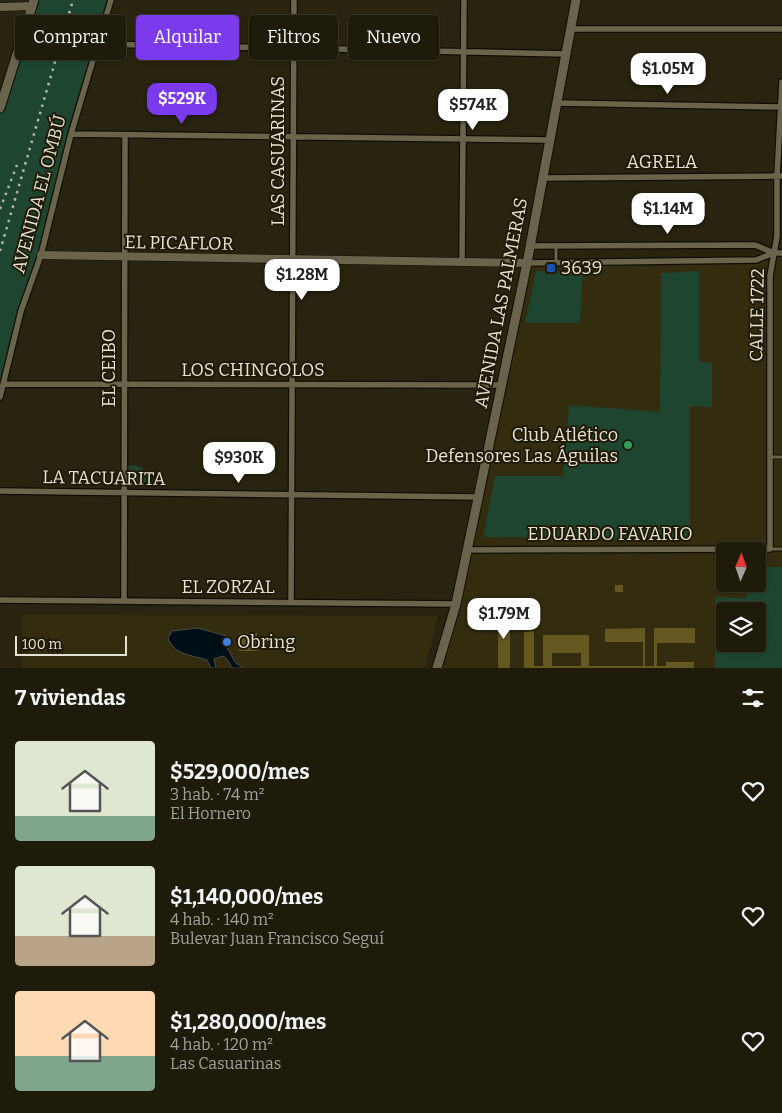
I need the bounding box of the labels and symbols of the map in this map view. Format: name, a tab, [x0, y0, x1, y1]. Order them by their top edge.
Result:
pin: $1.05M	[627, 52, 709, 95]
street label: LAS CASUARINAS	[267, 76, 289, 226]
pin: $529K	[147, 82, 217, 125]
pin: $574K	[438, 88, 508, 131]
street label: AVENIDA EL OMBÚ	[6, 112, 71, 276]
street label: AGRELA	[626, 151, 698, 173]
pin: $1.14M	[627, 192, 709, 235]
street label: AVENIDA LAS PALMERAS	[470, 196, 532, 410]
street label: EL PICAFLOR	[124, 231, 234, 255]
place label: 3639	[561, 257, 602, 279]
pin: $1.28M	[261, 258, 343, 301]
marker: 3639	[545, 262, 557, 274]
street label: CALLE 1722	[745, 268, 769, 362]
street label: EL CEIBO	[98, 329, 120, 407]
street label: LOS CHINGOLOS	[181, 359, 325, 381]
place label: Club Atlético Defensores Las Águilas	[425, 424, 618, 467]
marker: Club Atlético Defensores Las Águilas	[622, 439, 634, 451]
pin: $930K	[204, 442, 274, 484]
street label: LA TACUARITA	[42, 466, 166, 490]
street label: EDUARDO FAVARIO	[527, 523, 693, 545]
north arrow	[716, 542, 766, 592]
street label: EL ZORZAL	[181, 576, 275, 598]
pin: $1.79M	[463, 598, 545, 640]
place label: Obring	[237, 631, 295, 653]
scale bar	[15, 633, 128, 656]
marker: Obring	[221, 636, 233, 648]

